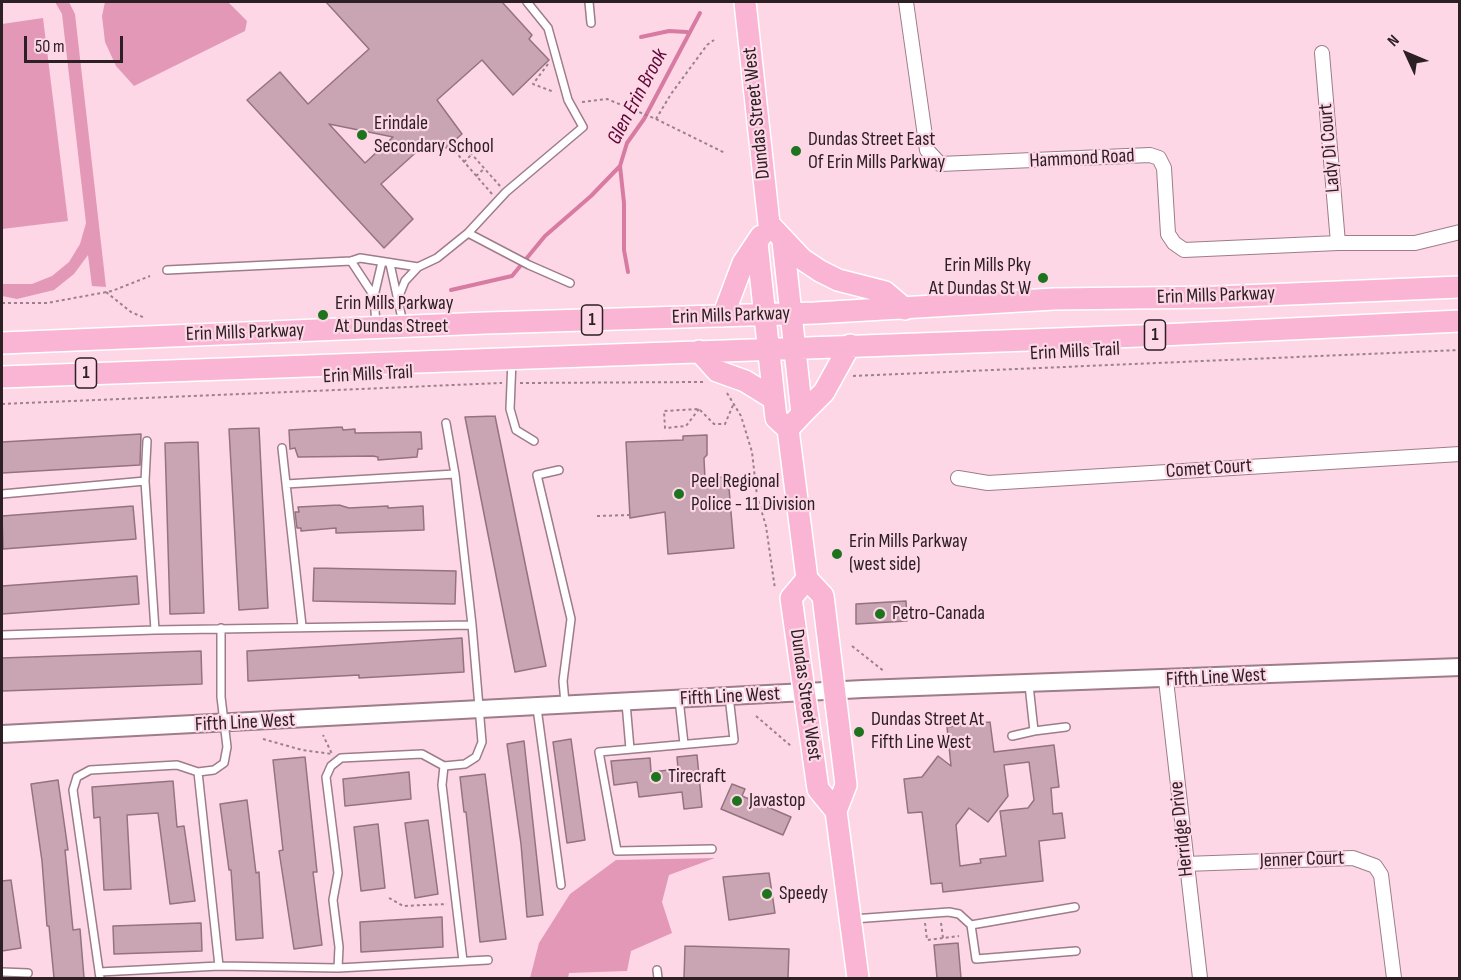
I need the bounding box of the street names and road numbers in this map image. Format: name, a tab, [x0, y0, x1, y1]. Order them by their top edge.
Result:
street label: Dundas Street West	[738, 46, 776, 180]
street label: Lady Di Court	[1314, 102, 1346, 194]
street label: Hammond Road	[1029, 144, 1135, 174]
street label: Erin Mills Parkway	[1156, 282, 1276, 310]
street label: Erin Mills Parkway	[671, 302, 791, 330]
road number: 1	[582, 305, 602, 335]
street label: Erin Mills Parkway	[185, 319, 305, 347]
road number: 1	[1144, 320, 1166, 350]
street label: Erin Mills Trail	[1029, 338, 1121, 366]
road number: 1	[76, 358, 97, 388]
street label: Erin Mills Trail	[322, 361, 414, 389]
street label: Comet Court	[1165, 454, 1253, 484]
street label: Dundas Street West	[784, 628, 826, 762]
street label: Fifth Line West	[1165, 663, 1267, 693]
street label: Fifth Line West	[679, 682, 781, 712]
street label: Fifth Line West	[194, 708, 296, 738]
street label: Herridge Drive	[1165, 780, 1199, 878]
street label: Jenner Court	[1259, 847, 1345, 873]

